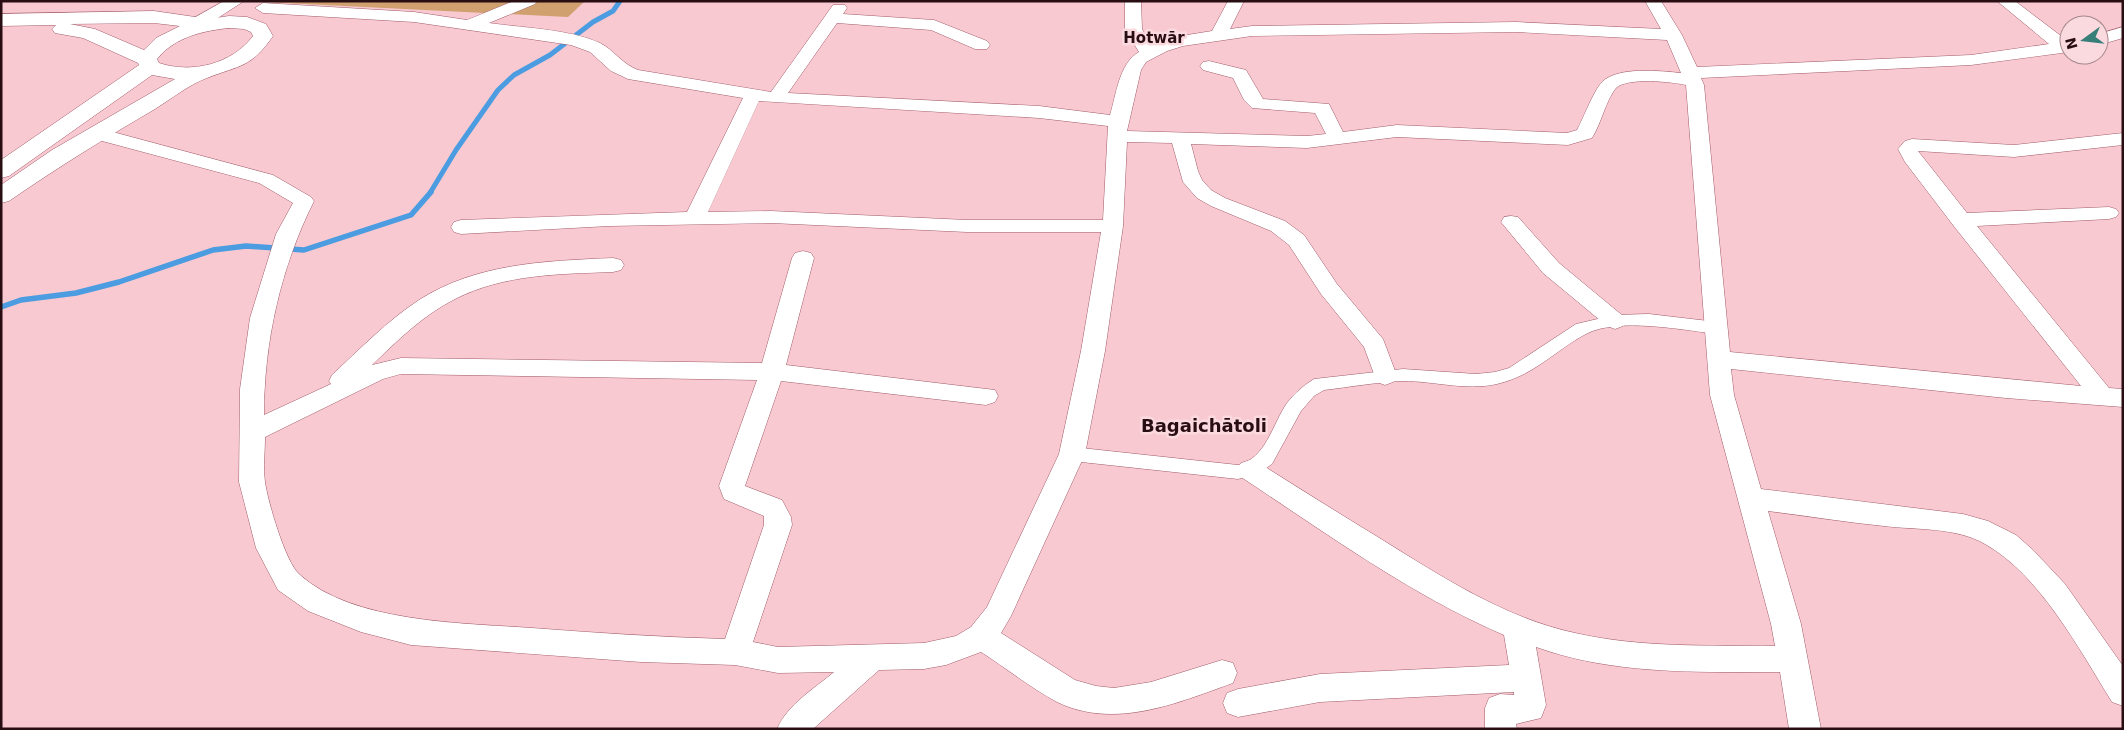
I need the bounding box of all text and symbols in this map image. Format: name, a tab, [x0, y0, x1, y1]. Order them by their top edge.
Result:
north arrow	[2059, 15, 2109, 65]
district label: Hotwār	[1123, 29, 1185, 47]
text: N	[2062, 36, 2081, 51]
district label: Bagaichātoli	[1141, 415, 1267, 436]

